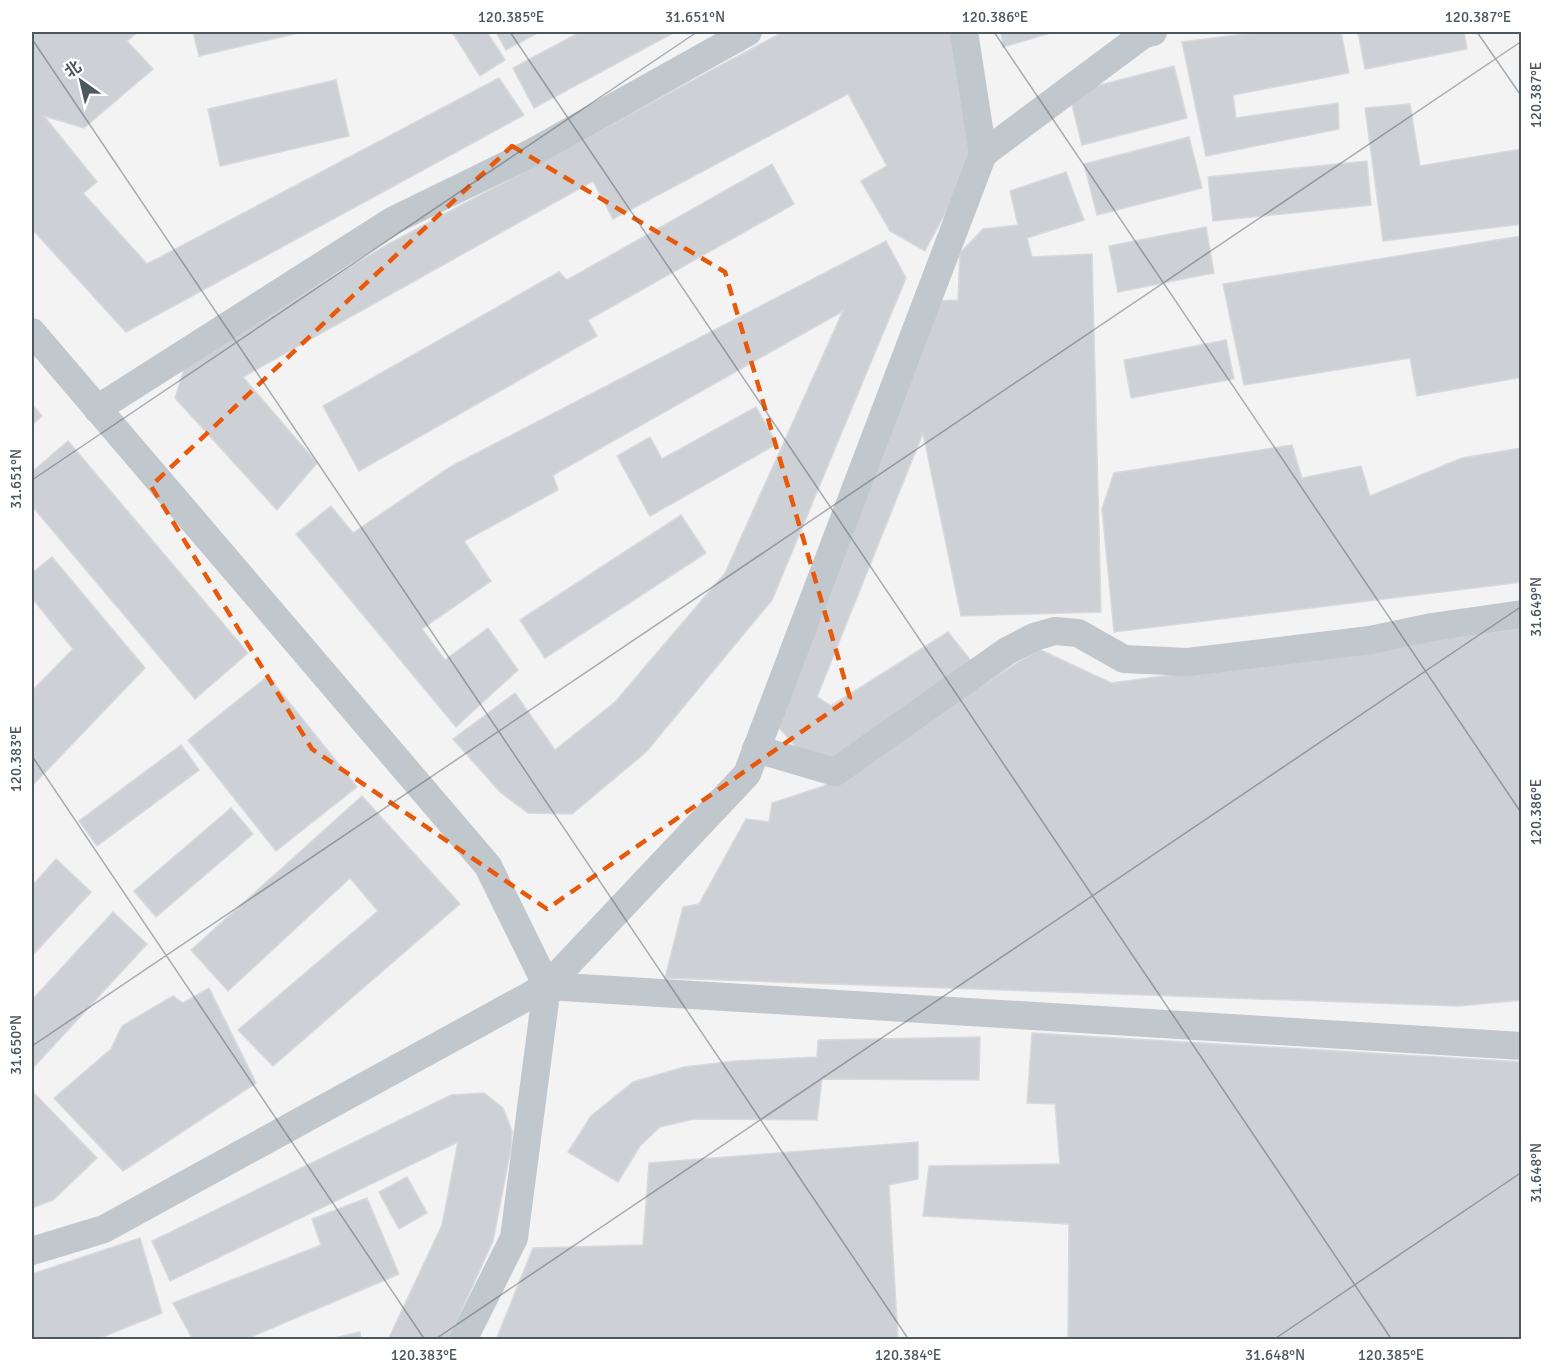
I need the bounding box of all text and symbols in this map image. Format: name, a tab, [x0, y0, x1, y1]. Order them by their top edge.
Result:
text: 120.385°E	[478, 8, 544, 26]
text: 31.651°N	[665, 8, 725, 26]
text: 120.386°E	[962, 8, 1028, 26]
text: 120.387°E	[1445, 8, 1511, 26]
north arrow	[51, 51, 111, 111]
text: 北	[61, 57, 85, 82]
text: 120.387°E	[1527, 62, 1545, 128]
text: 31.651°N	[7, 449, 25, 509]
text: 31.649°N	[1527, 577, 1545, 637]
text: 120.383°E	[7, 726, 25, 792]
text: 120.386°E	[1527, 779, 1545, 845]
text: 31.650°N	[7, 1015, 25, 1075]
text: 31.648°N	[1527, 1143, 1545, 1203]
text: 120.383°E	[391, 1346, 457, 1364]
text: 120.384°E	[875, 1346, 941, 1364]
text: 31.648°N	[1245, 1346, 1305, 1364]
text: 120.385°E	[1358, 1346, 1424, 1364]

